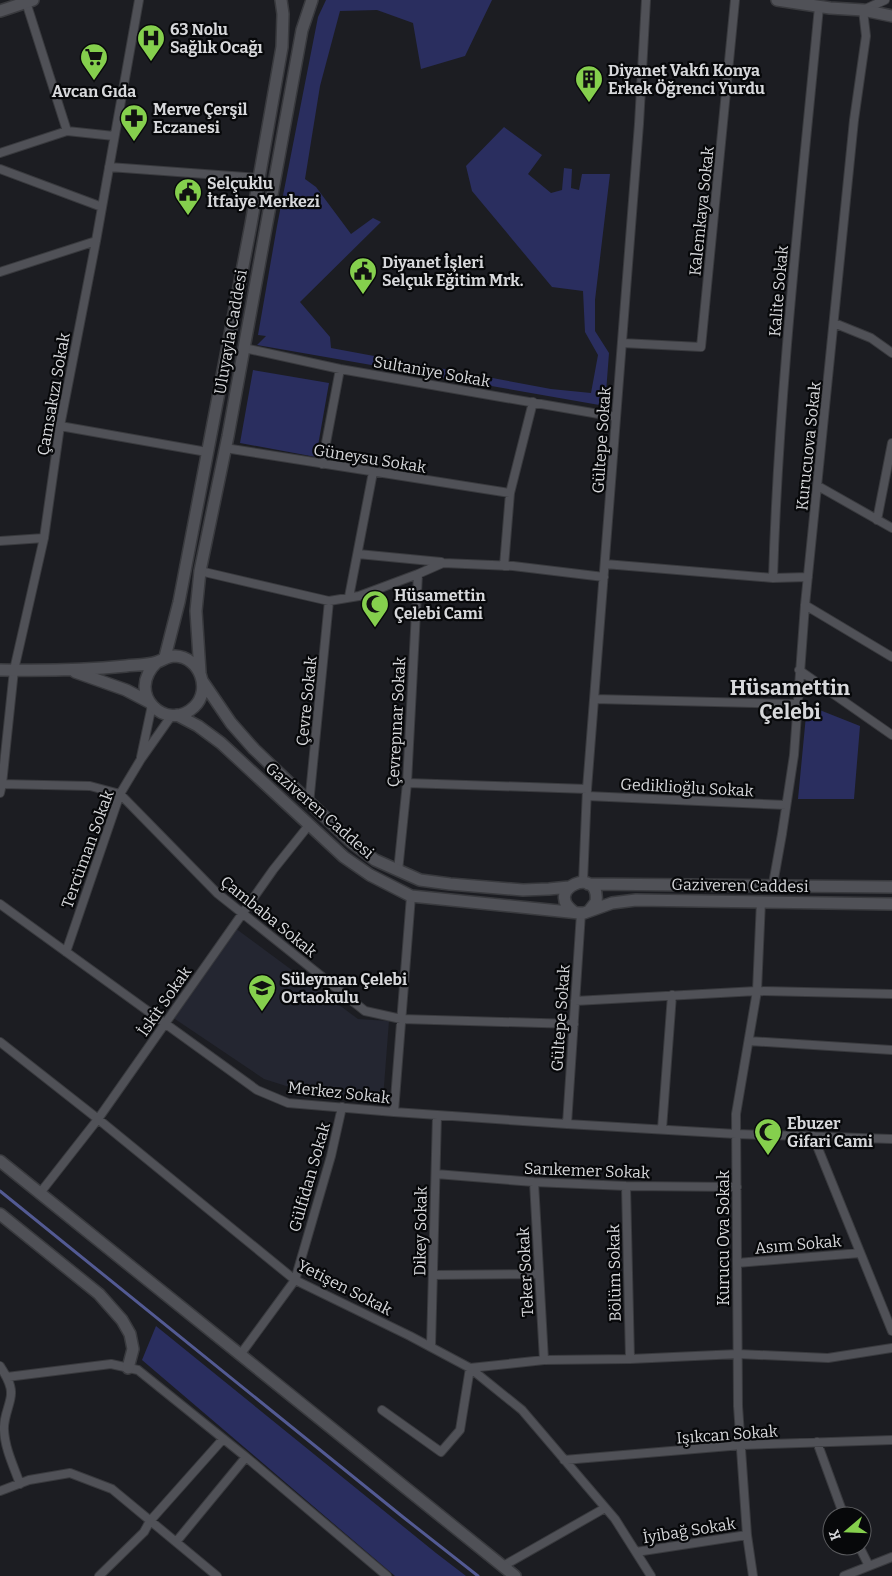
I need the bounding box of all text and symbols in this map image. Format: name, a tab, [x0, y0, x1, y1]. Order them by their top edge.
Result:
place label: 63 Nolu Sağlık Ocağı	[170, 20, 263, 57]
hospital icon: 63 Nolu Sağlık Ocağı	[136, 23, 166, 62]
supermarket icon: Avcan Gıda	[79, 42, 109, 81]
place label: Diyanet Vakfı Konya Erkek Öğrenci Yurdu	[608, 61, 765, 98]
building icon: Diyanet Vakfı Konya Erkek Öğrenci Yurdu	[574, 64, 604, 103]
place label: Avcan Gıda	[52, 82, 136, 101]
place label: Merve Çerşil Eczanesi	[153, 100, 248, 137]
pharmacy icon: Merve Çerşil Eczanesi	[119, 103, 149, 142]
street label: Kalemkaya Sokak	[685, 145, 718, 277]
place label: Selçuklu İtfaiye Merkezi	[207, 174, 320, 211]
public building icon: Selçuklu İtfaiye Merkezi	[173, 177, 203, 216]
street label: Kalite Sokak	[765, 245, 792, 337]
place label: Diyanet İşleri Selçuk Eğitim Mrk.	[382, 253, 524, 290]
public building icon: Diyanet İşleri Selçuk Eğitim Mrk.	[348, 256, 378, 295]
street label: Uluyayla Caddesi	[210, 268, 251, 396]
street label: Çamsakızı Sokak	[33, 331, 74, 457]
street label: Sultaniye Sokak	[372, 352, 492, 391]
street label: Kurucuova Sokak	[792, 381, 825, 511]
street label: Gültepe Sokak	[588, 386, 615, 494]
street label: Güneysu Sokak	[312, 440, 428, 477]
place label: Hüsamettin Çelebi Cami	[394, 586, 486, 623]
mosque icon: Hüsamettin Çelebi Cami	[360, 589, 390, 628]
street label: Çevre Sokak	[292, 655, 321, 747]
street label: Çevrepınar Sokak	[384, 656, 409, 788]
district label: Hüsamettin Çelebi	[730, 675, 851, 725]
street label: Gaziveren Caddesi	[262, 758, 378, 863]
street label: Gediklioğlu Sokak	[620, 775, 754, 800]
street label: Tercüman Sokak	[57, 788, 118, 911]
street label: Çambaba Sokak	[217, 872, 321, 961]
street label: Gaziveren Caddesi	[671, 875, 809, 896]
street label: İskit Sokak	[134, 963, 195, 1040]
street label: Gültepe Sokak	[547, 964, 574, 1072]
place label: Süleyman Çelebi Ortaokulu	[281, 970, 407, 1007]
school or university icon: Süleyman Çelebi Ortaokulu	[247, 973, 277, 1012]
street label: Merkez Sokak	[287, 1078, 391, 1107]
place label: Ebuzer Gifari Cami	[787, 1114, 873, 1151]
mosque icon: Ebuzer Gifari Cami	[753, 1117, 783, 1156]
street label: Gülfidan Sokak	[285, 1120, 334, 1234]
street label: Sarıkemer Sokak	[524, 1159, 650, 1182]
street label: Kurucu Ova Sokak	[714, 1170, 733, 1306]
street label: Dikey Sokak	[410, 1186, 431, 1276]
street label: Bölüm Sokak	[604, 1224, 625, 1322]
street label: Teker Sokak	[514, 1227, 537, 1317]
street label: Asım Sokak	[754, 1231, 842, 1258]
street label: Yetişen Sokak	[294, 1256, 395, 1319]
street label: Işıkcan Sokak	[676, 1421, 778, 1448]
north arrow	[822, 1506, 872, 1556]
street label: İyibağ Sokak	[641, 1514, 737, 1547]
text: K	[826, 1528, 845, 1543]

